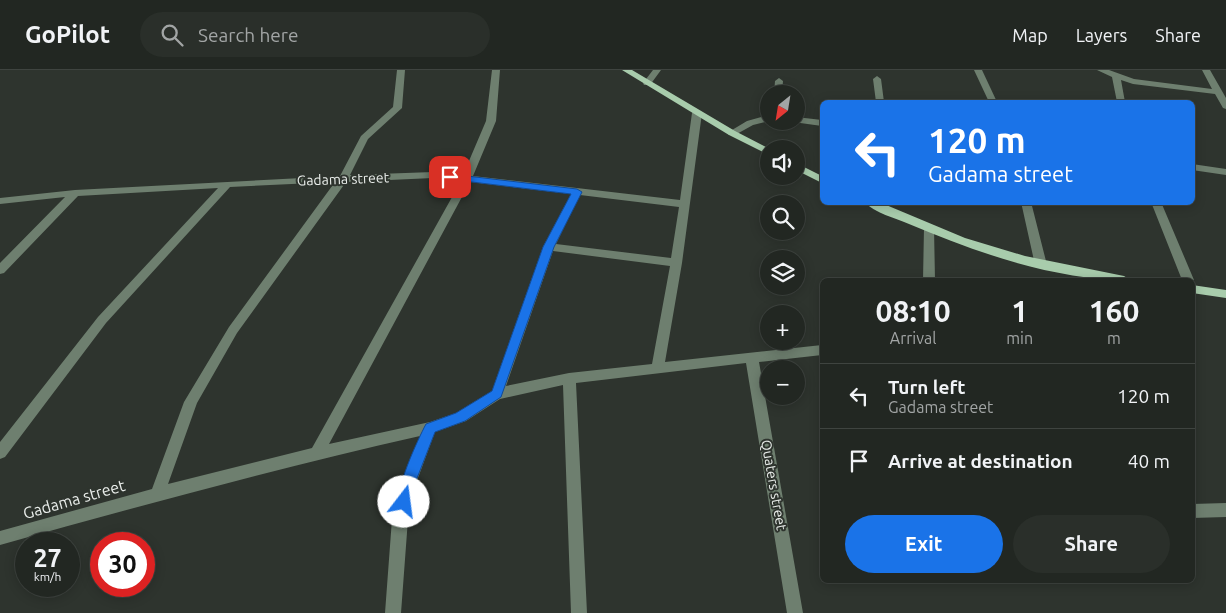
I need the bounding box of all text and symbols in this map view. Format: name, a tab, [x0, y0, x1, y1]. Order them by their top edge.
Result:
search box	[140, 12, 490, 57]
text: GoPilot	[25, 21, 110, 48]
icon: search	[158, 21, 186, 49]
text: Search here	[198, 24, 298, 46]
text: Map	[1012, 25, 1048, 45]
text: Layers	[1076, 25, 1127, 45]
text: Share	[1155, 25, 1201, 45]
north arrow	[760, 85, 805, 130]
map controls	[760, 85, 805, 405]
icon: left	[845, 120, 910, 185]
text: 120 m	[928, 120, 1026, 160]
button: sound	[760, 140, 805, 185]
pin	[429, 156, 471, 198]
text: Gadama street	[928, 161, 1073, 186]
icon: arrive	[436, 163, 464, 191]
street label: Gadama street	[297, 169, 390, 189]
button: search	[760, 195, 805, 240]
button: layers	[760, 250, 805, 295]
text: 08:10	[876, 294, 951, 328]
text: 1	[1011, 294, 1028, 328]
text: 160	[1089, 294, 1139, 328]
button: +	[760, 305, 805, 350]
text: Arrival	[890, 329, 936, 347]
text: min	[1006, 329, 1033, 347]
text: m	[1107, 329, 1121, 347]
button: −	[760, 360, 805, 405]
text: Turn left	[888, 376, 966, 398]
icon: left	[845, 382, 873, 410]
text: 120 m	[1117, 385, 1170, 407]
text: Gadama street	[888, 398, 993, 416]
street label: Quaters street	[758, 438, 790, 532]
icon: arrive	[845, 447, 873, 475]
text: Arrive at destination	[888, 450, 1073, 472]
text: 40 m	[1128, 450, 1170, 472]
position arrow	[377, 475, 429, 527]
street label: Gadama street	[21, 476, 128, 522]
button: Exit	[845, 515, 1003, 573]
button: Share	[1013, 515, 1170, 573]
speed limit sign: 30	[90, 532, 155, 597]
text: 27	[33, 544, 62, 572]
text: km/h	[34, 570, 61, 583]

